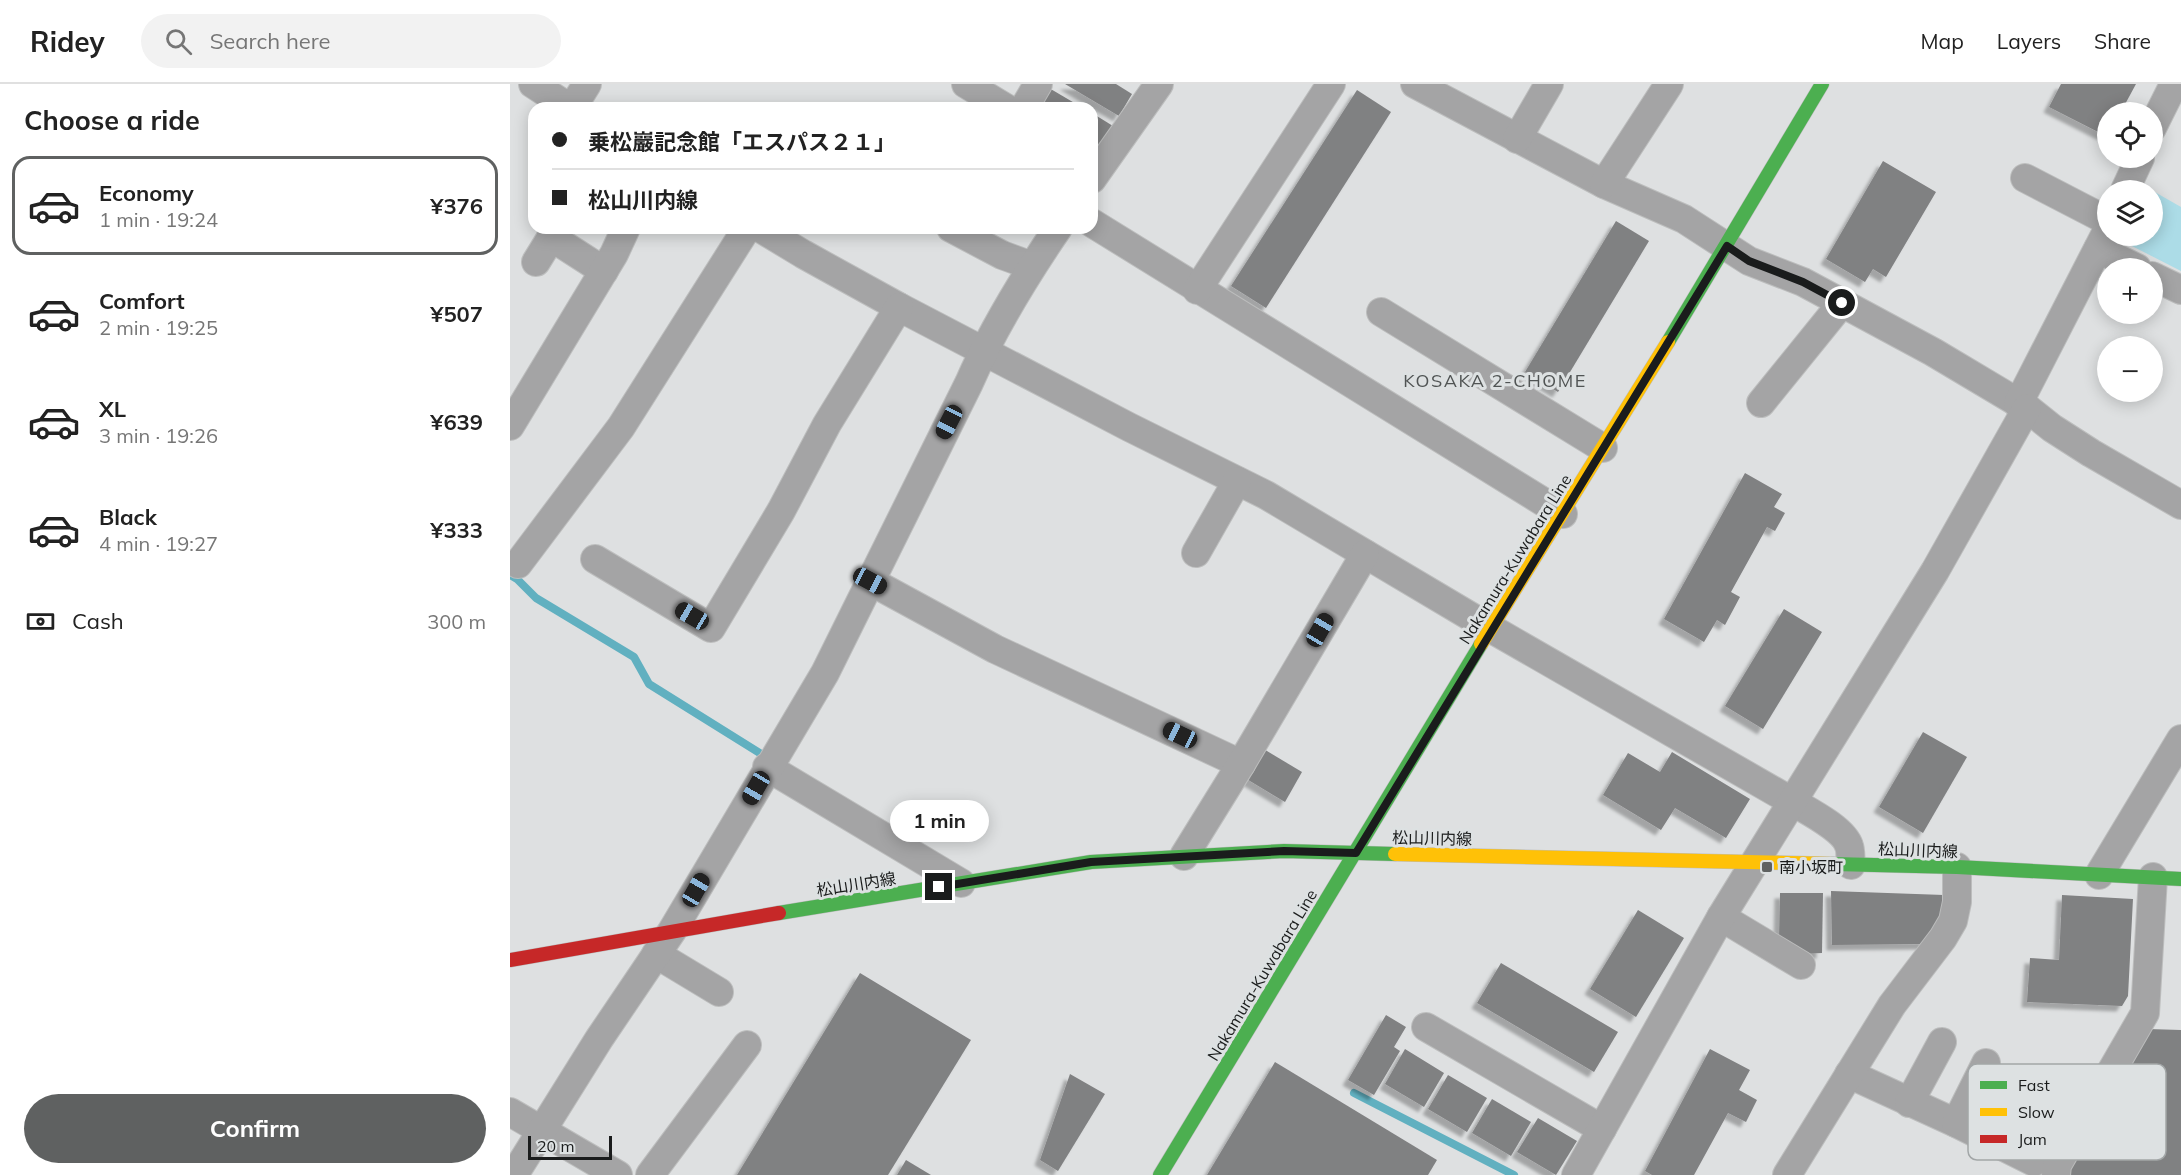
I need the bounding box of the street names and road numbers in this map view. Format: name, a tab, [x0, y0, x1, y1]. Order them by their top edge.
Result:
street label: Nakamura-Kuwabara Line	[1454, 470, 1576, 648]
street label: 松山川内線	[1392, 827, 1472, 849]
street label: 松山川内線	[1878, 839, 1958, 861]
street label: 松山川内線	[815, 868, 897, 900]
street label: Nakamura-Kuwabara Line	[1203, 886, 1321, 1064]

